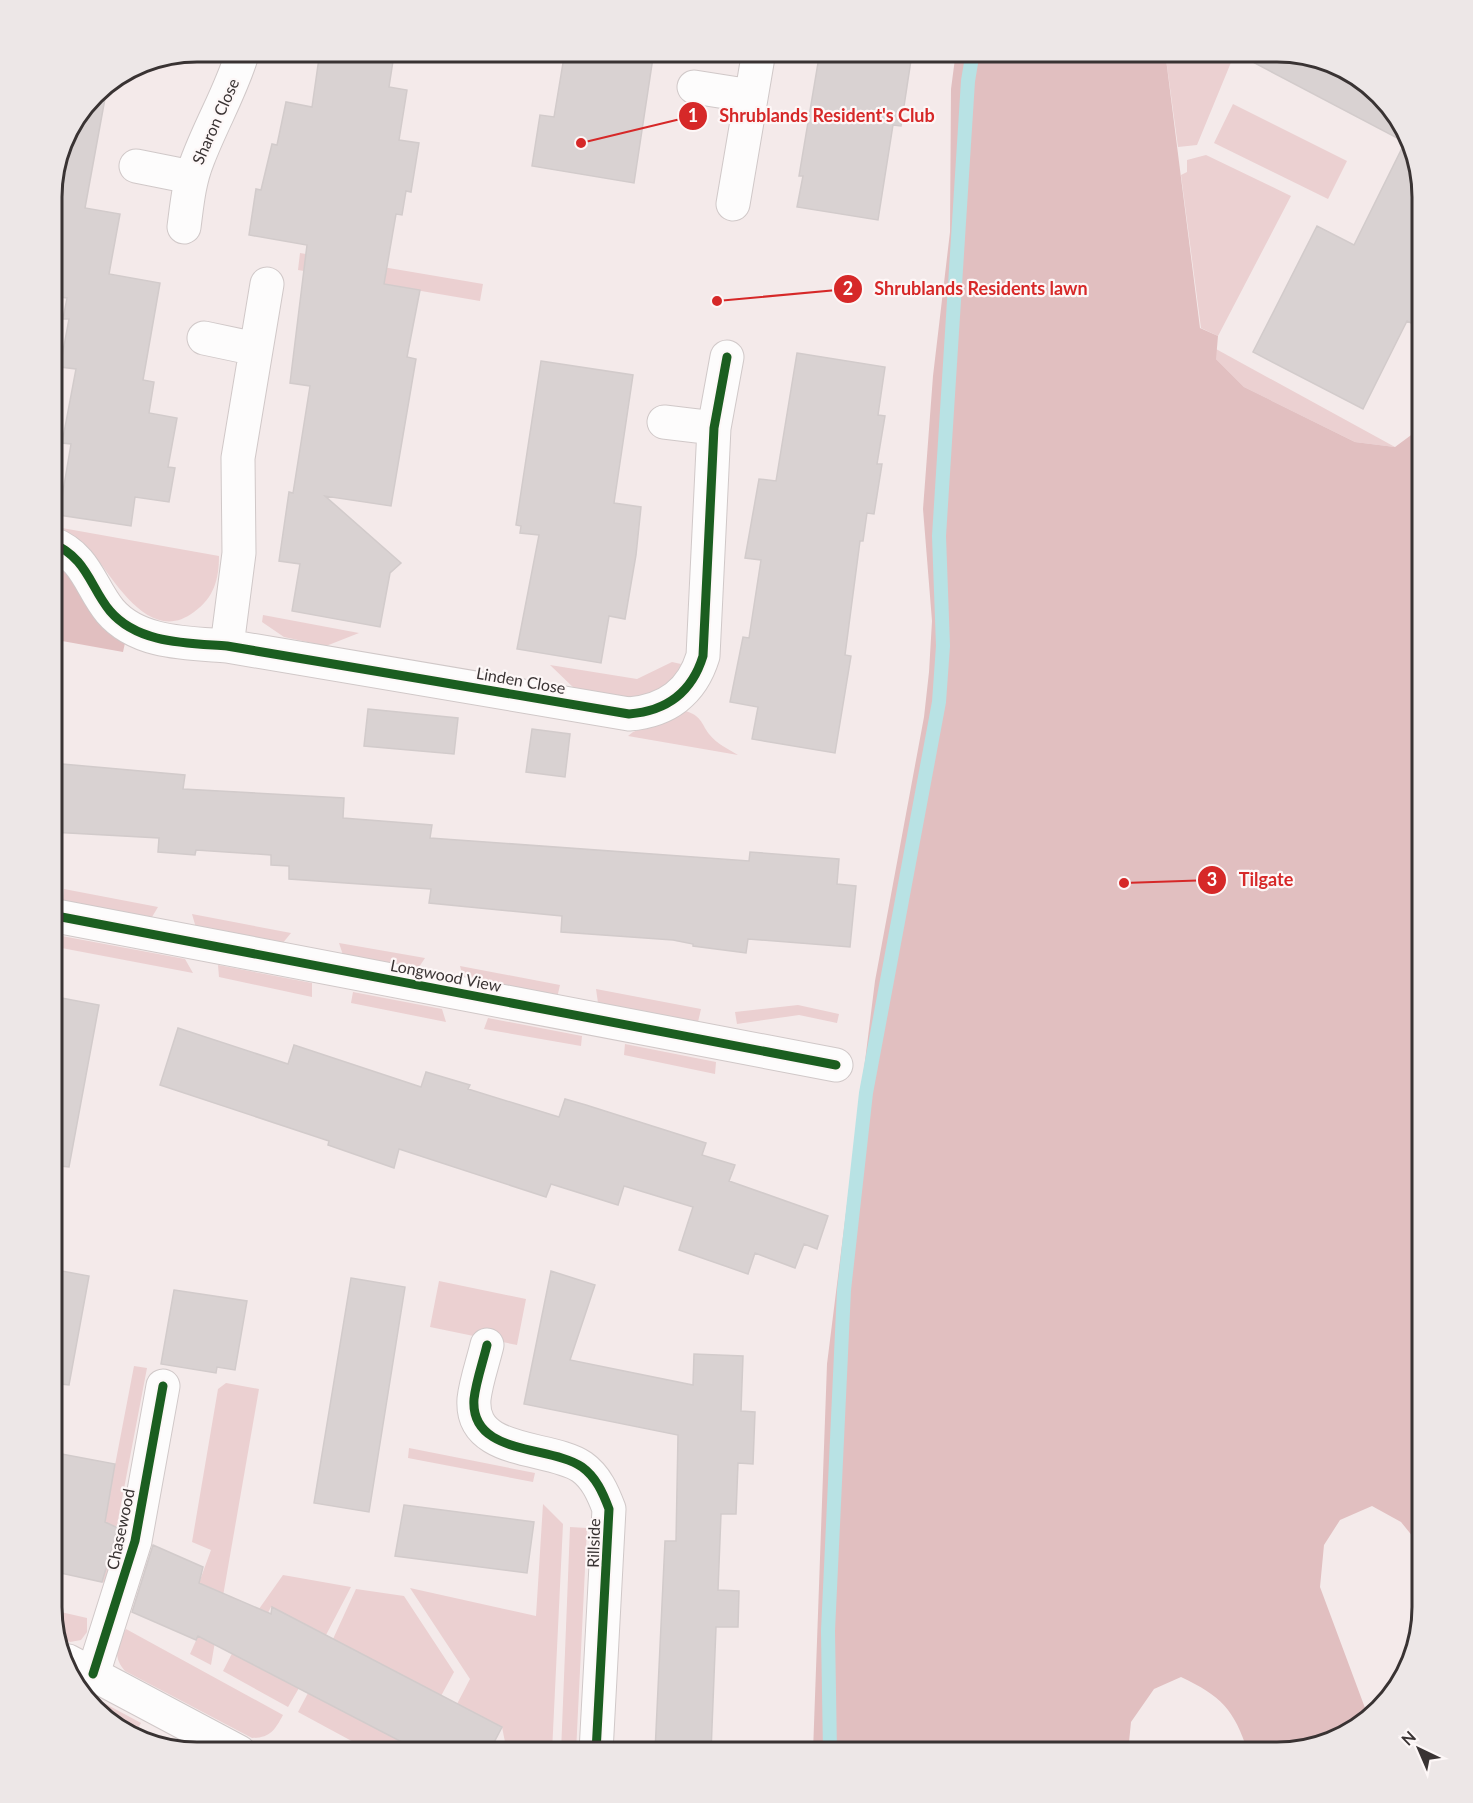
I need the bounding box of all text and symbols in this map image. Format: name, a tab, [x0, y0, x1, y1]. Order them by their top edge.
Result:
street label: Sharon Close	[188, 75, 242, 167]
callout: Shrublands Resident's Club	[678, 98, 947, 134]
text: 1	[688, 104, 698, 126]
text: Shrublands Resident's Club	[719, 104, 935, 126]
callout: Shrublands Residents lawn	[833, 271, 1100, 307]
text: 2	[843, 277, 853, 299]
text: Shrublands Residents lawn	[874, 277, 1088, 299]
street label: Linden Close	[475, 663, 567, 697]
callout: Tilgate	[1197, 862, 1306, 898]
text: 3	[1207, 868, 1217, 890]
text: Tilgate	[1239, 868, 1294, 890]
street label: Longwood View	[389, 955, 504, 995]
street label: Chasewood	[102, 1487, 138, 1571]
street label: Rillside	[583, 1518, 603, 1568]
north arrow	[1389, 1719, 1449, 1779]
text: N	[1397, 1727, 1419, 1749]

